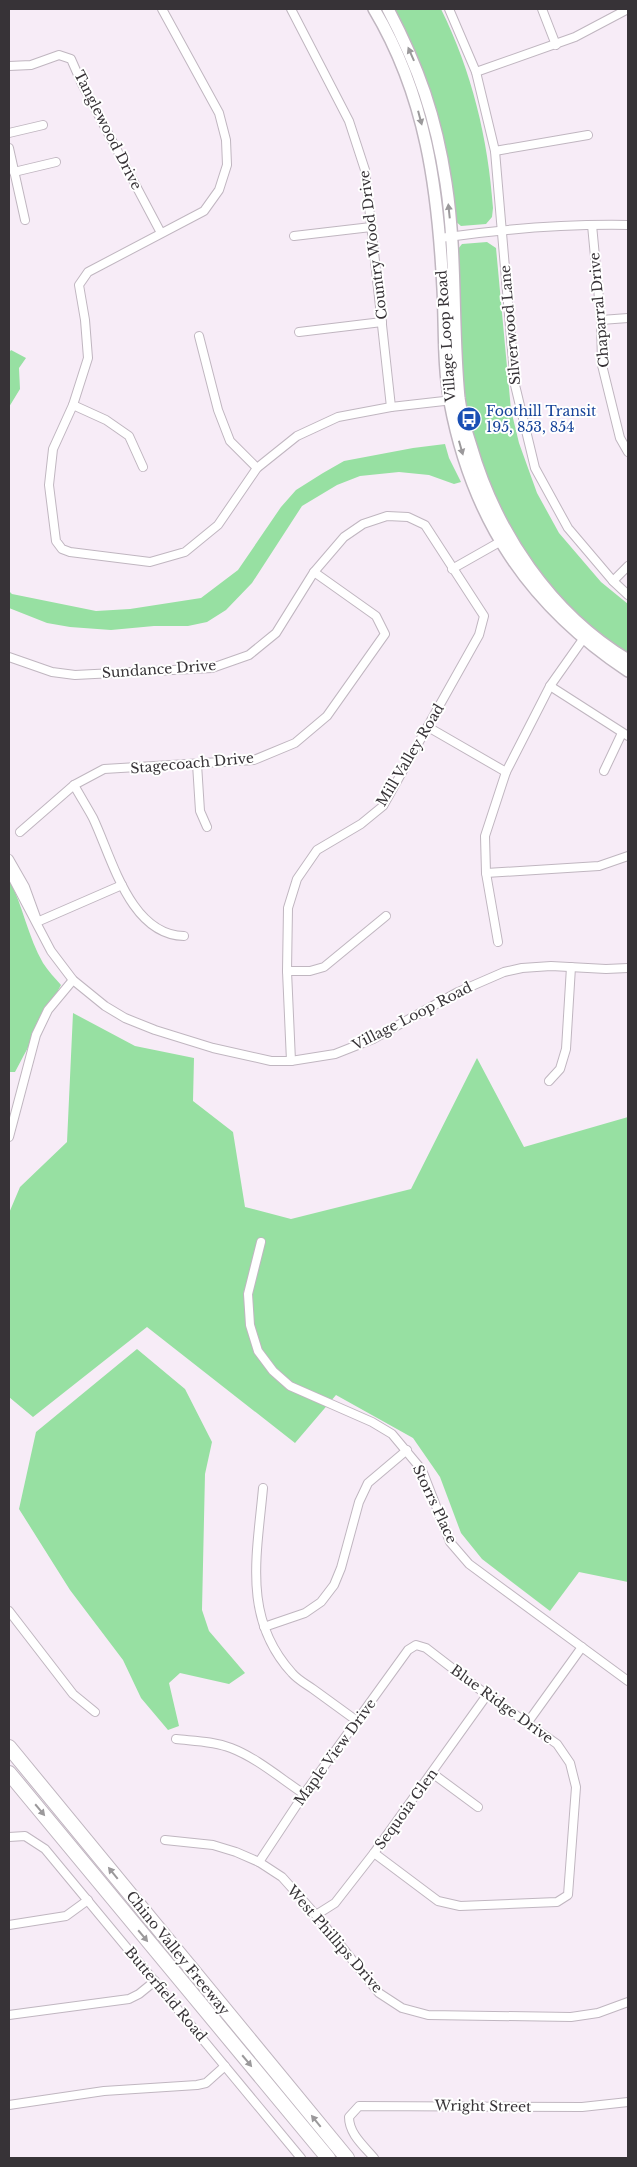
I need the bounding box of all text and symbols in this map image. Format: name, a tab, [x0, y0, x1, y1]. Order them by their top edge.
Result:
one-way arrow	[406, 46, 415, 61]
street label: Tanglewood Drive	[70, 67, 146, 193]
one-way arrow	[416, 110, 424, 125]
street label: Country Wood Drive	[355, 169, 391, 321]
one-way arrow	[445, 202, 453, 218]
street label: Chaparral Drive	[585, 252, 613, 368]
street label: Silverwood Lane	[496, 264, 524, 386]
street label: Village Loop Road	[432, 269, 460, 404]
place label: Foothill Transit 195, 853, 854	[486, 402, 597, 436]
bus stop icon: Foothill Transit 195, 853, 854	[456, 406, 482, 432]
one-way arrow	[458, 440, 466, 455]
street label: Sundance Drive	[101, 656, 217, 682]
street label: Mill Valley Road	[372, 700, 448, 810]
street label: Stagecoach Drive	[129, 749, 255, 777]
street label: Village Loop Road	[348, 978, 475, 1054]
street label: Storrs Place	[409, 1462, 461, 1546]
street label: Blue Ridge Drive	[447, 1661, 557, 1747]
street label: Maple View Drive	[290, 1695, 380, 1809]
street label: Sequoia Glen	[371, 1765, 442, 1853]
one-way arrow	[34, 1804, 45, 1817]
one-way arrow	[107, 1867, 118, 1880]
street label: West Phillips Drive	[283, 1881, 387, 1997]
street label: Chino Valley Freeway	[122, 1887, 234, 2019]
one-way arrow	[138, 1929, 149, 1942]
street label: Butterfield Road	[121, 1943, 211, 2045]
one-way arrow	[242, 2054, 253, 2067]
street label: Wright Street	[434, 2096, 532, 2116]
one-way arrow	[310, 2115, 322, 2127]

